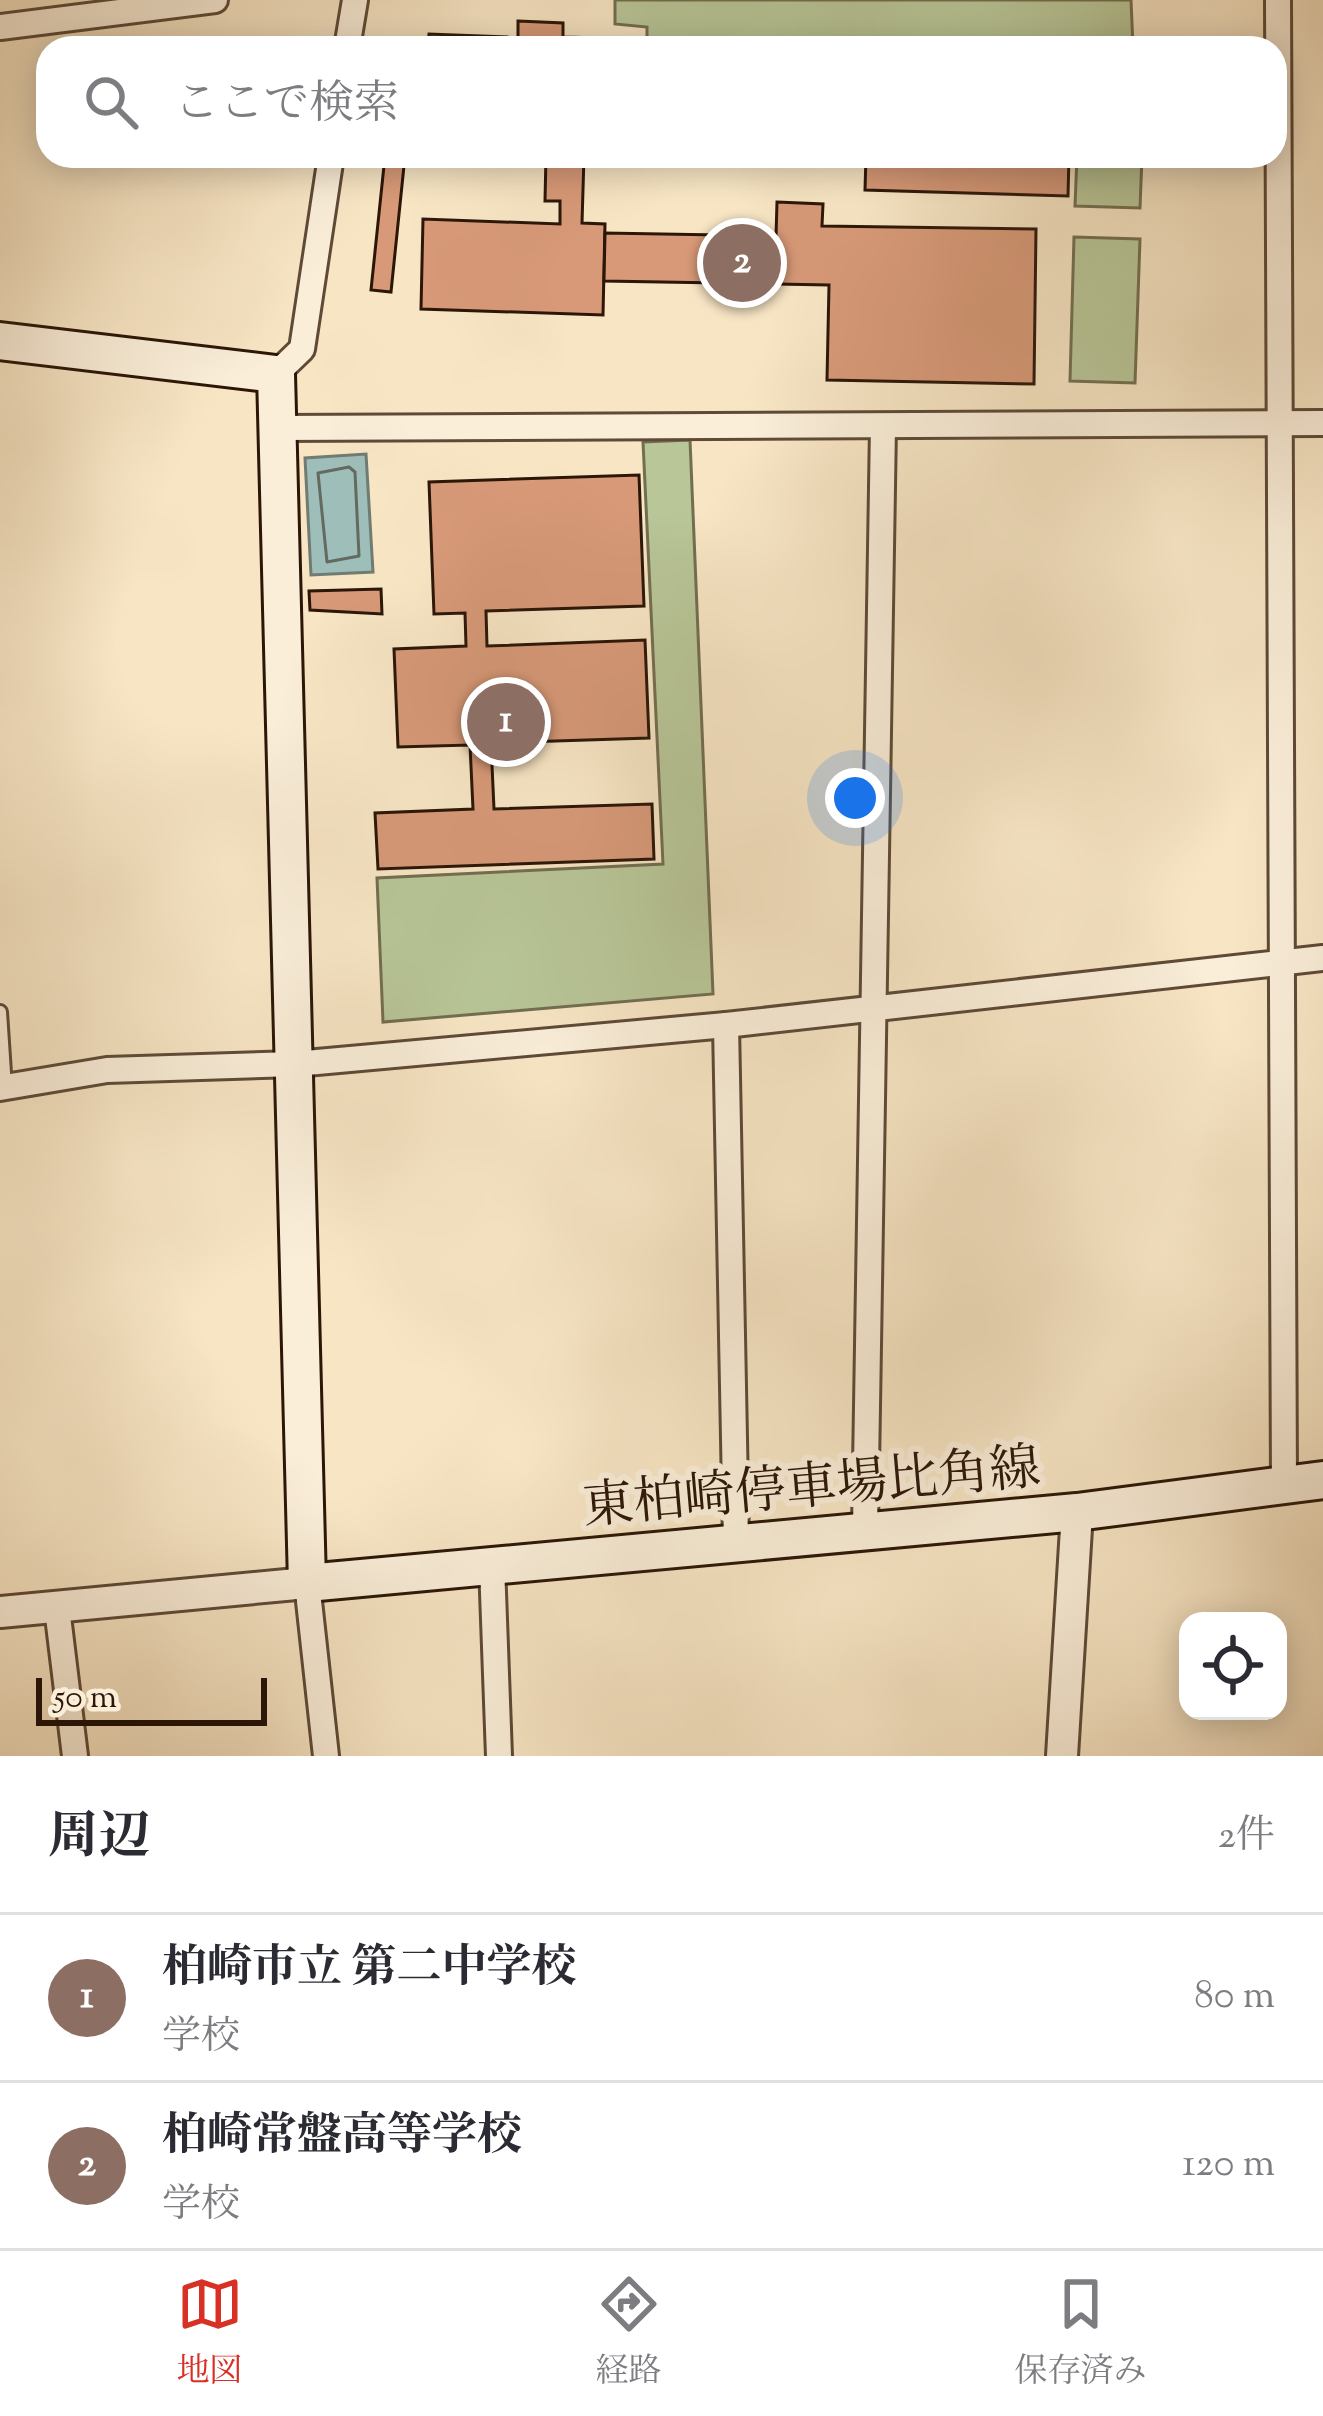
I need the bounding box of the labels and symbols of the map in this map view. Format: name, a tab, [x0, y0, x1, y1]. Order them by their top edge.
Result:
pin: 2	[703, 218, 781, 308]
pin: 1	[467, 677, 545, 767]
your location	[825, 768, 885, 828]
street label: 東柏崎停車場比角線	[580, 1434, 1043, 1547]
scale bar	[36, 1672, 267, 1725]

